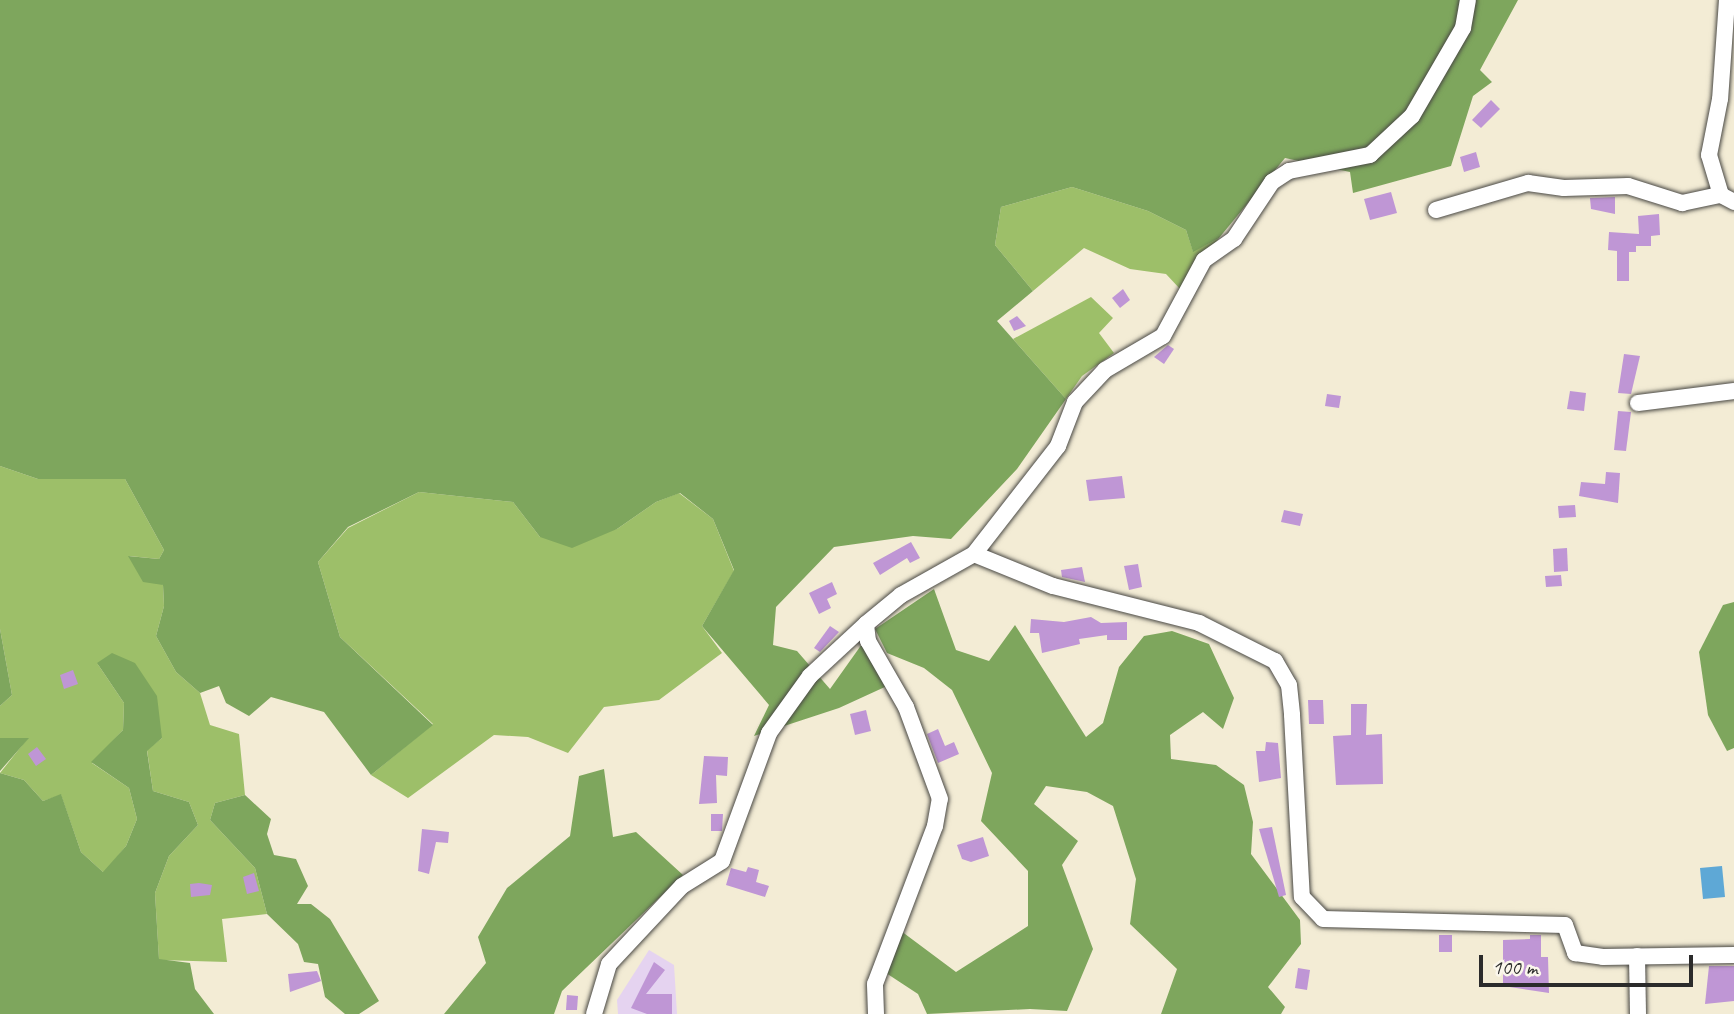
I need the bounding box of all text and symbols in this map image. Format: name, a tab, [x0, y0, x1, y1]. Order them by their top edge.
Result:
scale bar	[1482, 940, 1696, 984]
text: 100 m	[1492, 954, 1537, 980]

